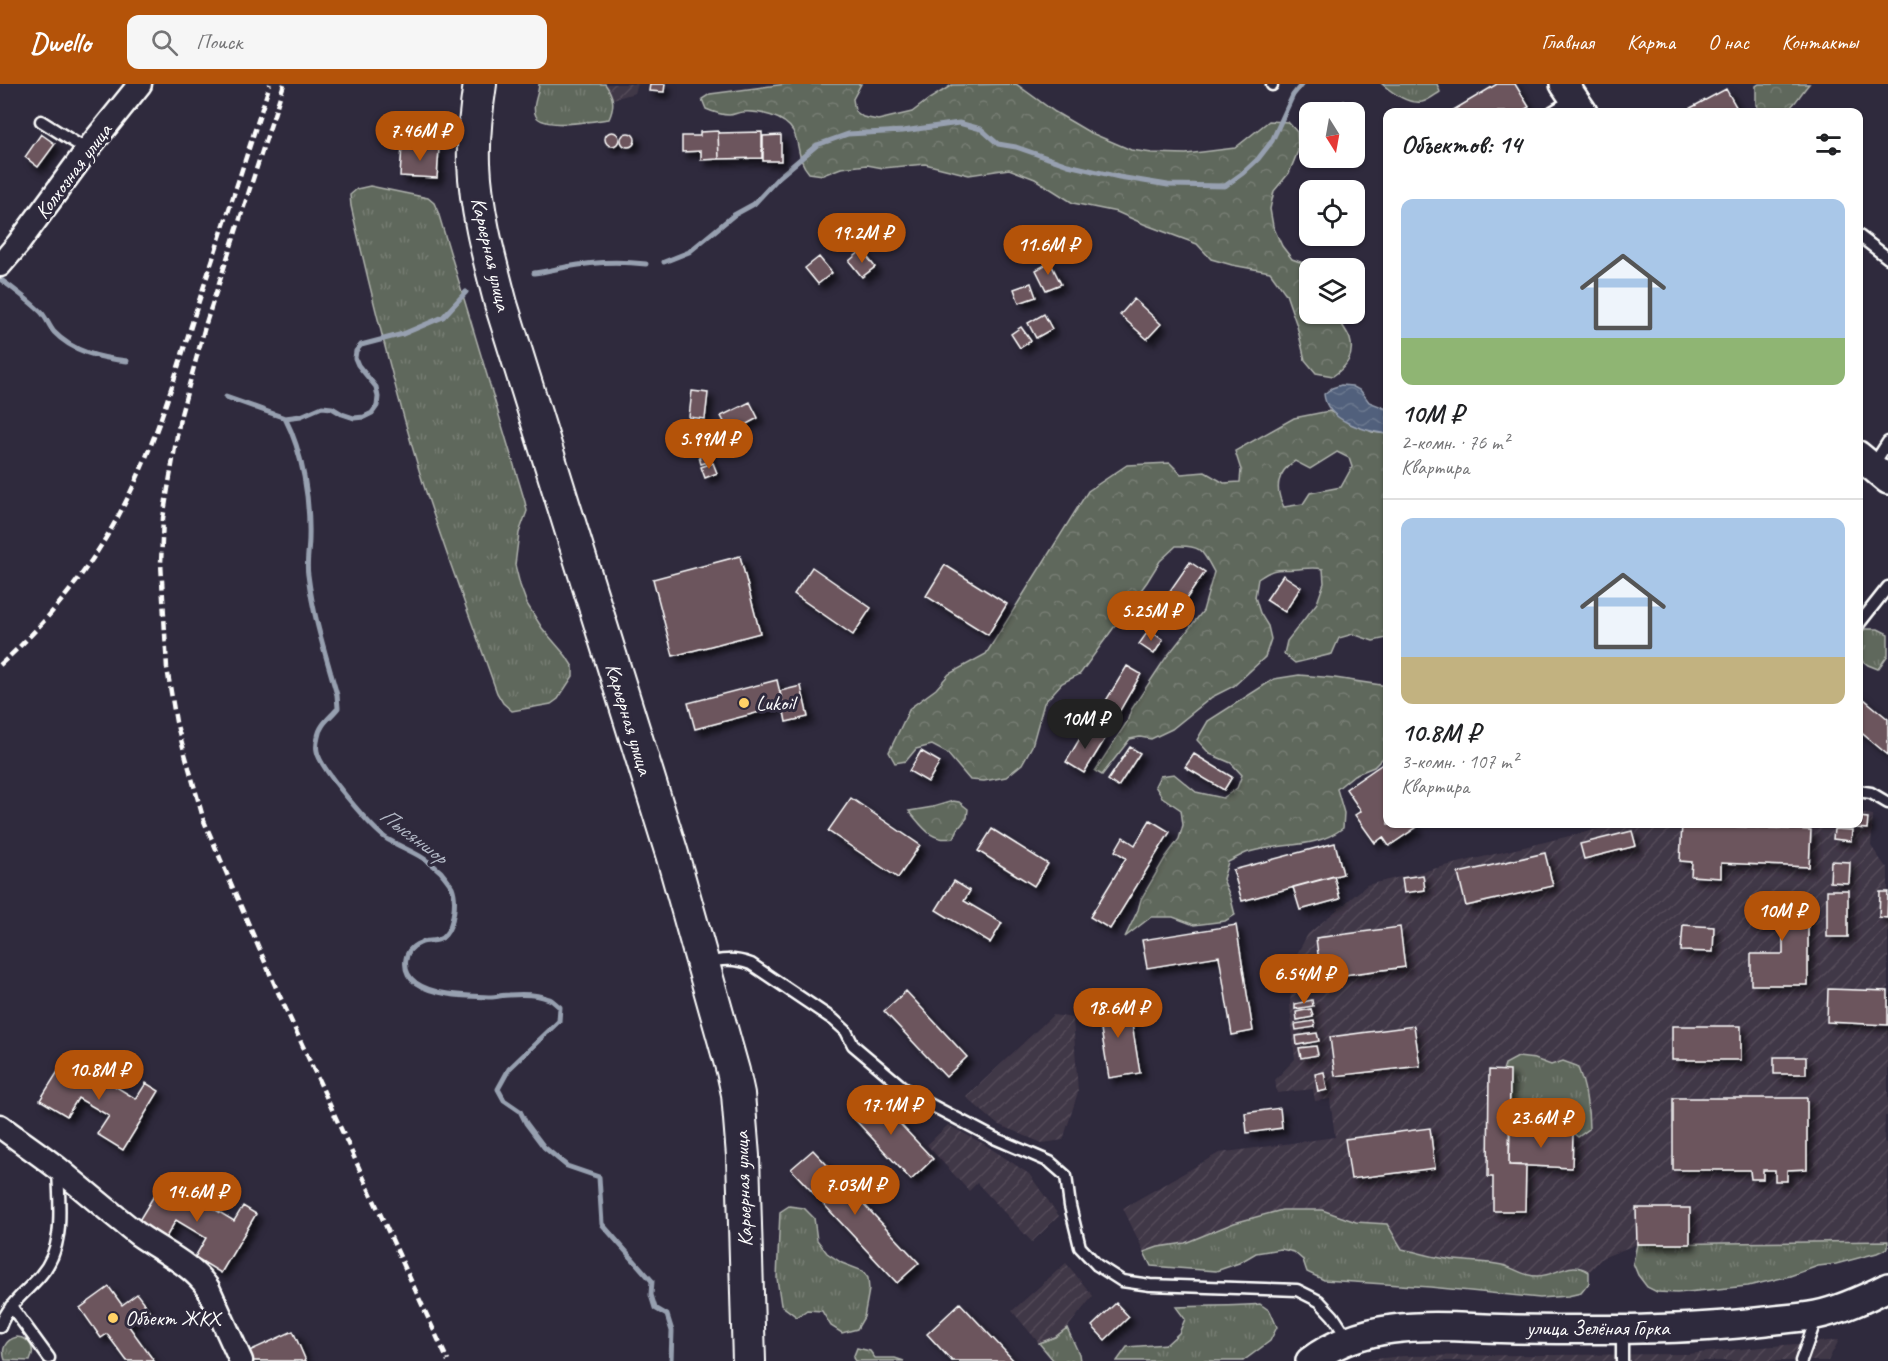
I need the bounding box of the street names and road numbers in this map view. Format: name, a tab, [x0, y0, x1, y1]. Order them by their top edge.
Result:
street label: Колхозная улица	[29, 117, 118, 224]
street label: Карьерная улица	[465, 195, 517, 315]
street label: Карьерная улица	[600, 660, 659, 780]
street label: Карьерная улица	[728, 1129, 758, 1247]
street label: улица Зелёная Горка	[1525, 1315, 1671, 1341]

